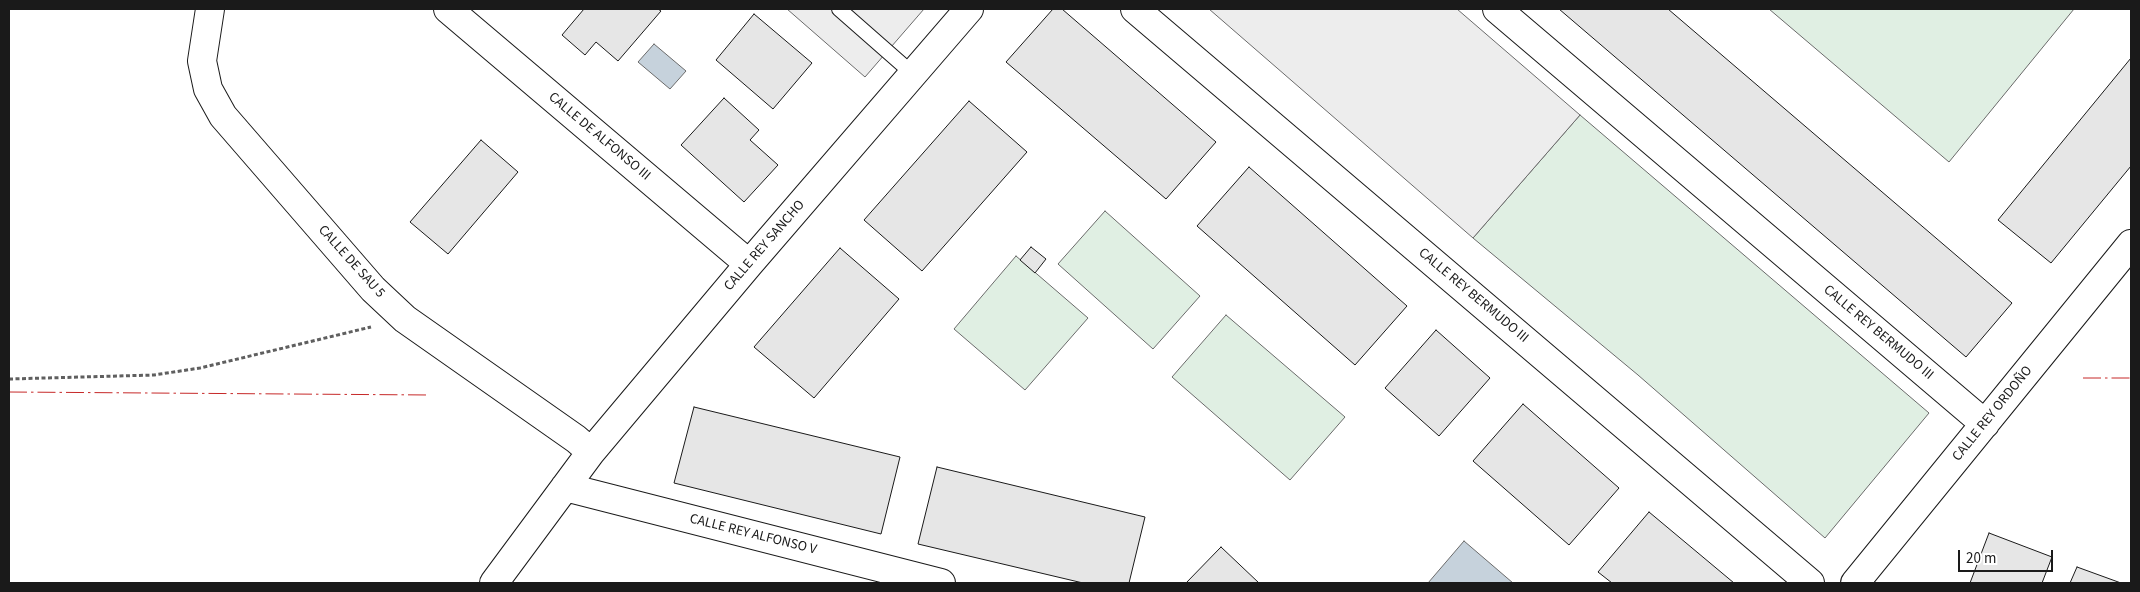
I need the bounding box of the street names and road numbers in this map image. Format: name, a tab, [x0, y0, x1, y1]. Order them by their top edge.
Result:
street label: CALLE DE ALFONSO III	[544, 89, 654, 185]
street label: CALLE REY SANCHO	[721, 197, 809, 295]
street label: CALLE DE SAU 5	[314, 222, 388, 302]
street label: CALLE REY BERMUDO III	[1414, 245, 1532, 347]
street label: CALLE REY BERMUDO III	[1819, 282, 1937, 384]
street label: CALLE REY ORDOÑO	[1949, 363, 2037, 465]
street label: CALLE REY ALFONSO V	[688, 511, 818, 559]

